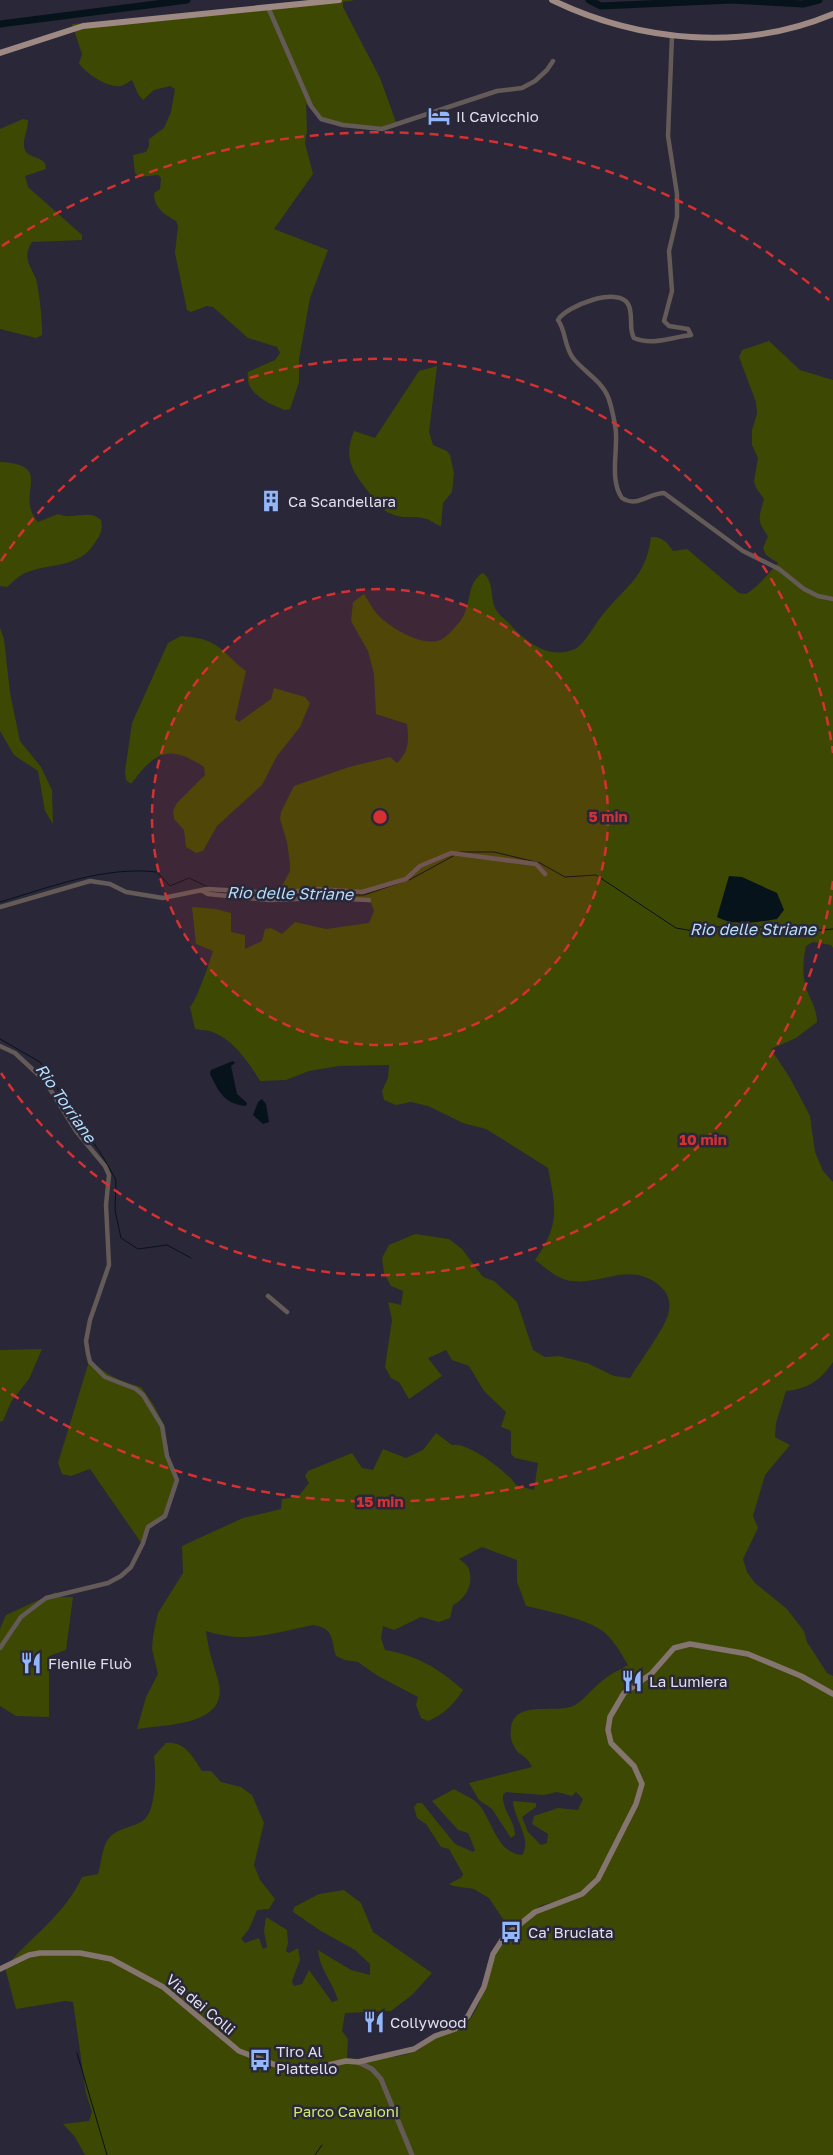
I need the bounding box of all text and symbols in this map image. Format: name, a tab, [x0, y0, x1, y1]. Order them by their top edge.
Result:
hotel icon: Il Cavicchio	[426, 103, 452, 129]
place label: Il Cavicchio	[456, 107, 539, 125]
building icon: Ca Scandellara	[258, 488, 284, 514]
place label: Ca Scandellara	[288, 492, 396, 510]
text: 5 min	[588, 807, 628, 825]
centre of rings	[371, 808, 389, 826]
water label: Rio delle Striane	[227, 882, 355, 904]
water label: Rio delle Striane	[690, 919, 818, 939]
water label: Rio Torriane	[31, 1060, 101, 1148]
text: 10 min	[679, 1130, 727, 1148]
text: 15 min	[357, 1492, 403, 1510]
restaurant icon: Fienile Fluò	[18, 1650, 44, 1676]
place label: Fienile Fluò	[48, 1654, 132, 1672]
restaurant icon: La Lumiera	[619, 1668, 645, 1694]
place label: La Lumiera	[649, 1672, 727, 1690]
bus stop icon: Ca' Bruciata	[498, 1919, 524, 1945]
place label: Ca' Bruciata	[528, 1923, 614, 1941]
street label: Via dei Colli	[163, 1970, 239, 2038]
restaurant icon: Collywood	[361, 2009, 387, 2035]
place label: Collywood	[390, 2013, 466, 2031]
place label: Tiro Al Piattello	[276, 2042, 337, 2077]
bus stop icon: Tiro Al Piattello	[247, 2047, 273, 2073]
park label: Parco Cavaioni	[293, 2102, 399, 2120]

